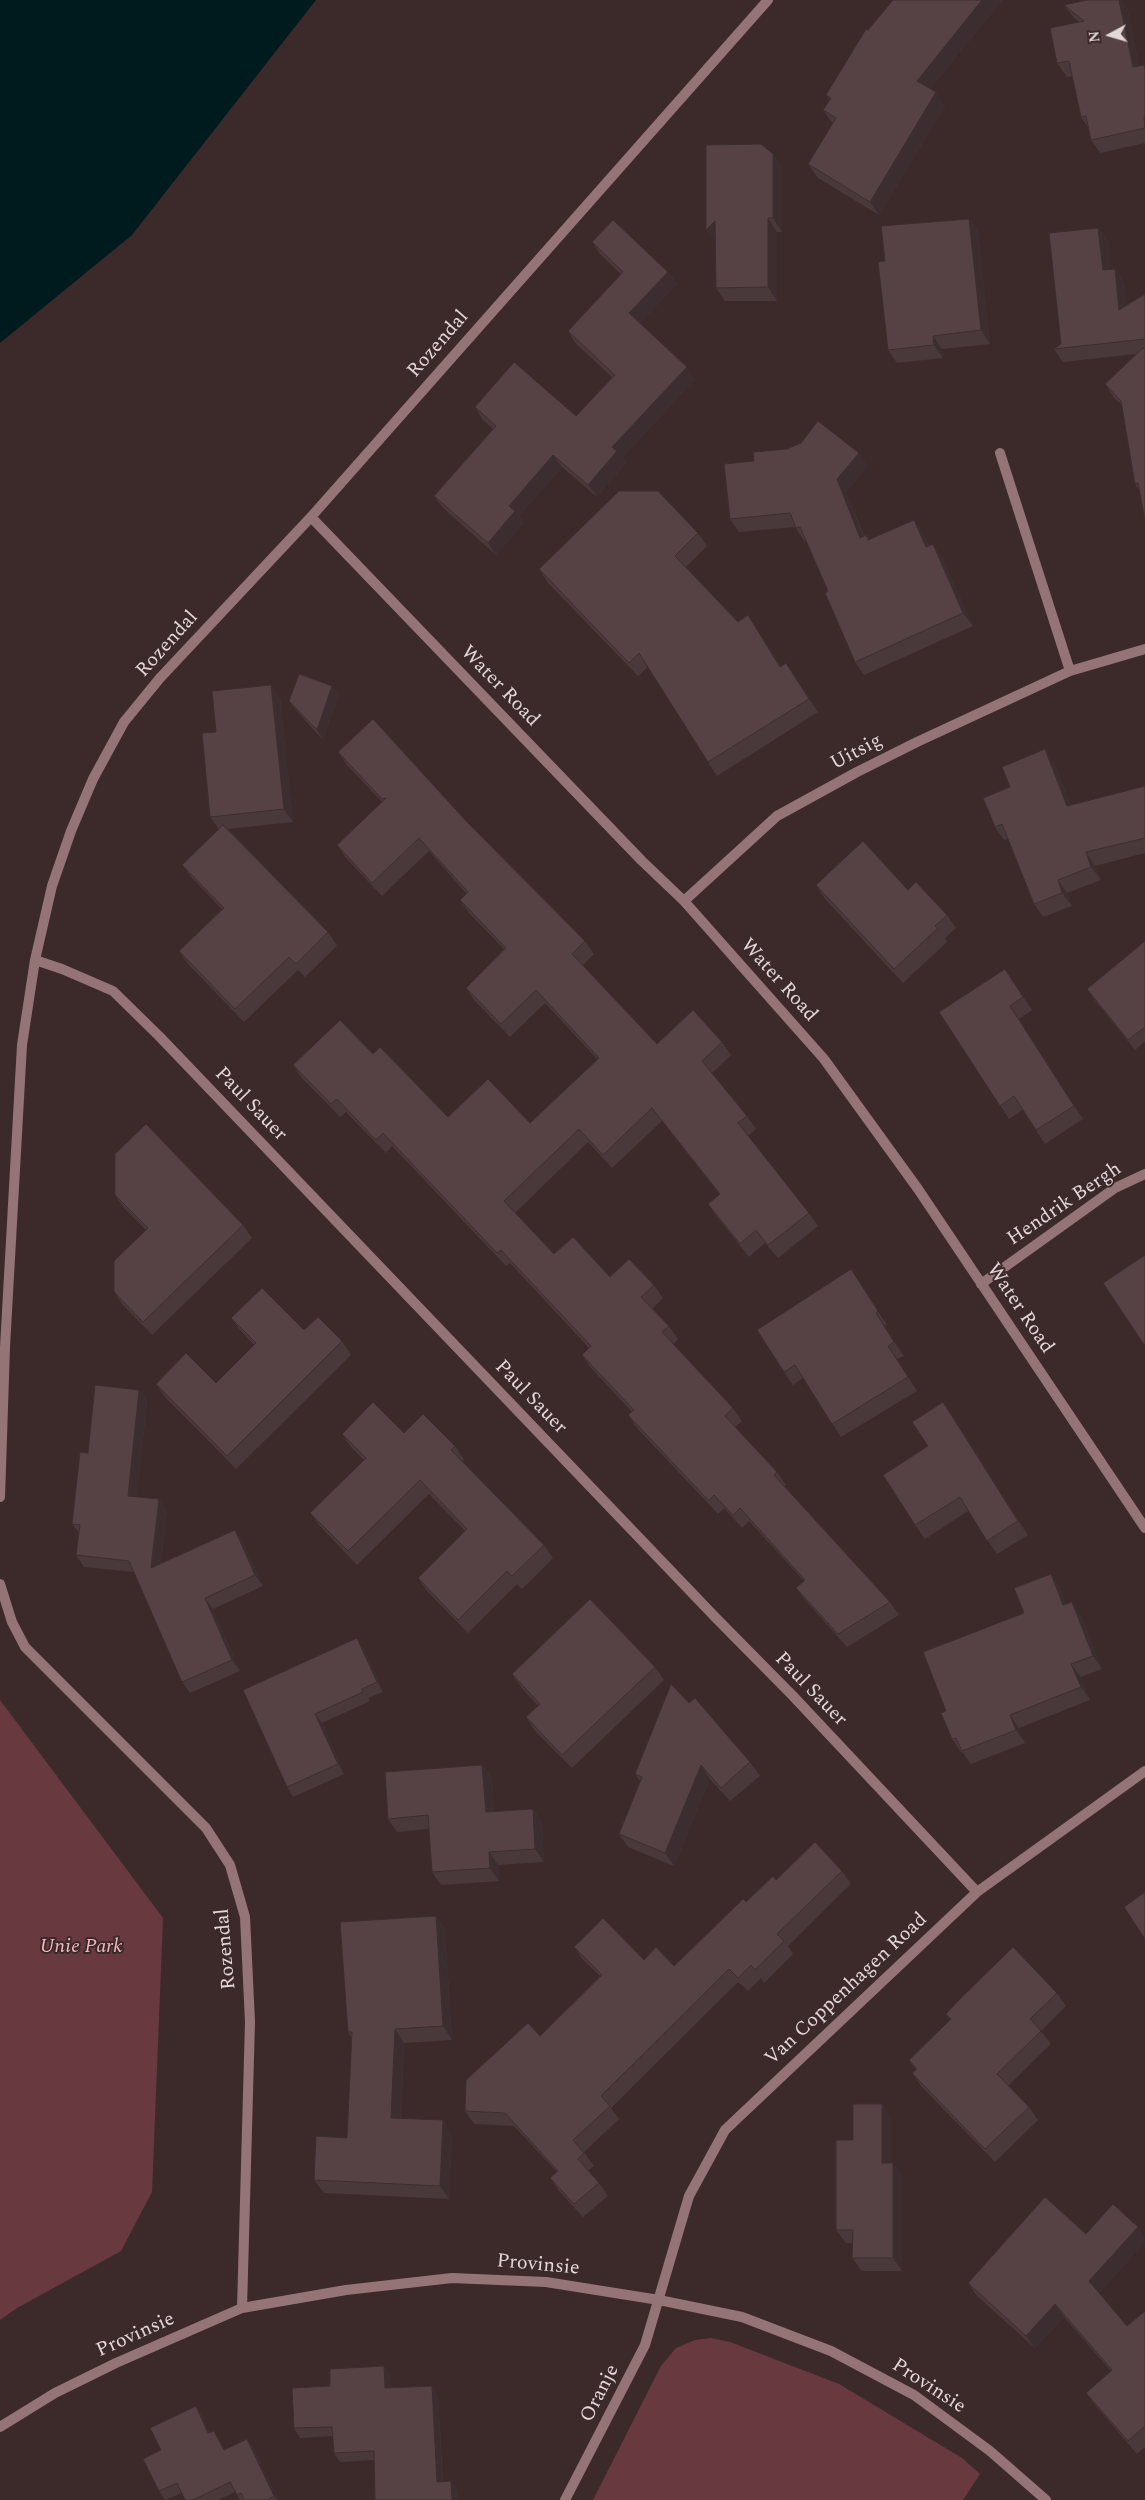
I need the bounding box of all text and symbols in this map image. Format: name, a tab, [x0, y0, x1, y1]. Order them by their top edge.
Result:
north arrow	[1085, 10, 1135, 60]
text: N	[1084, 30, 1106, 43]
street label: Rozendal	[403, 306, 475, 384]
street label: Rozendal	[132, 607, 204, 683]
street label: Water Road	[454, 641, 544, 733]
street label: Uitsig	[827, 729, 887, 777]
street label: Water Road	[734, 934, 822, 1028]
street label: Paul Sauer	[209, 1063, 291, 1147]
street label: Hendrik Bergh	[1003, 1158, 1127, 1252]
street label: Water Road	[980, 1259, 1058, 1359]
street label: Paul Sauer	[489, 1356, 571, 1440]
street label: Paul Sauer	[769, 1648, 851, 1732]
street label: Rozendal	[212, 1907, 242, 1991]
street label: Van Coppenhagen Road	[761, 1909, 933, 2071]
park label: Unie Park	[39, 1936, 123, 1960]
street label: Provinsie	[495, 2250, 581, 2282]
street label: Provinsie	[93, 2308, 179, 2364]
street label: Provinsie	[887, 2354, 969, 2420]
street label: Oranje	[576, 2361, 626, 2427]

